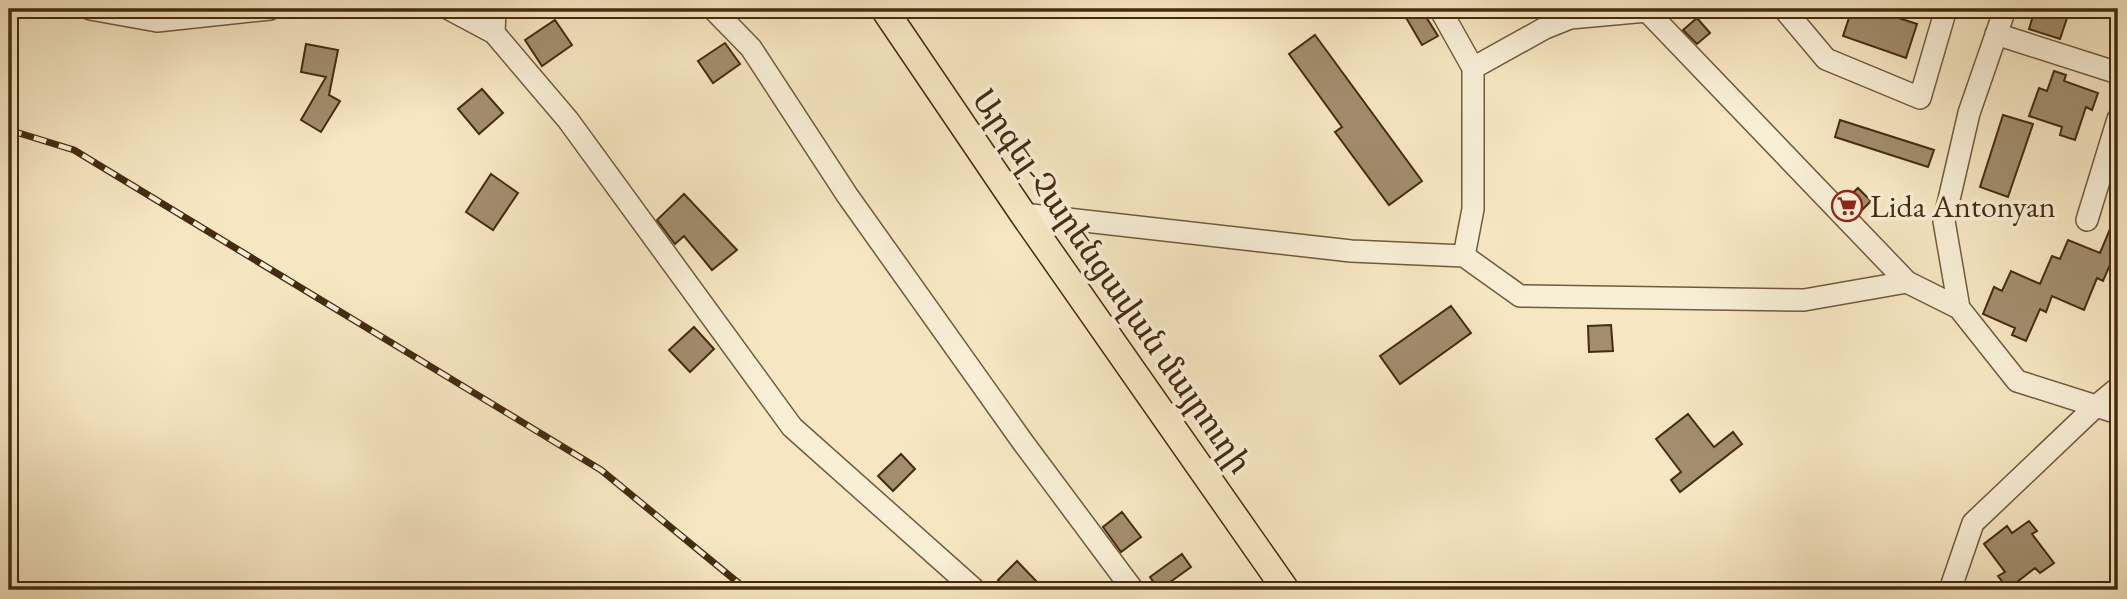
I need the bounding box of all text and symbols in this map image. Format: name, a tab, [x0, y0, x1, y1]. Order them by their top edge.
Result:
street label: Արգել-Չարենցավան մայրուղի	[963, 81, 1261, 481]
place label: Lida Antonyan	[1870, 185, 2056, 227]
supermarket icon: Lida Antonyan	[1830, 189, 1864, 223]

